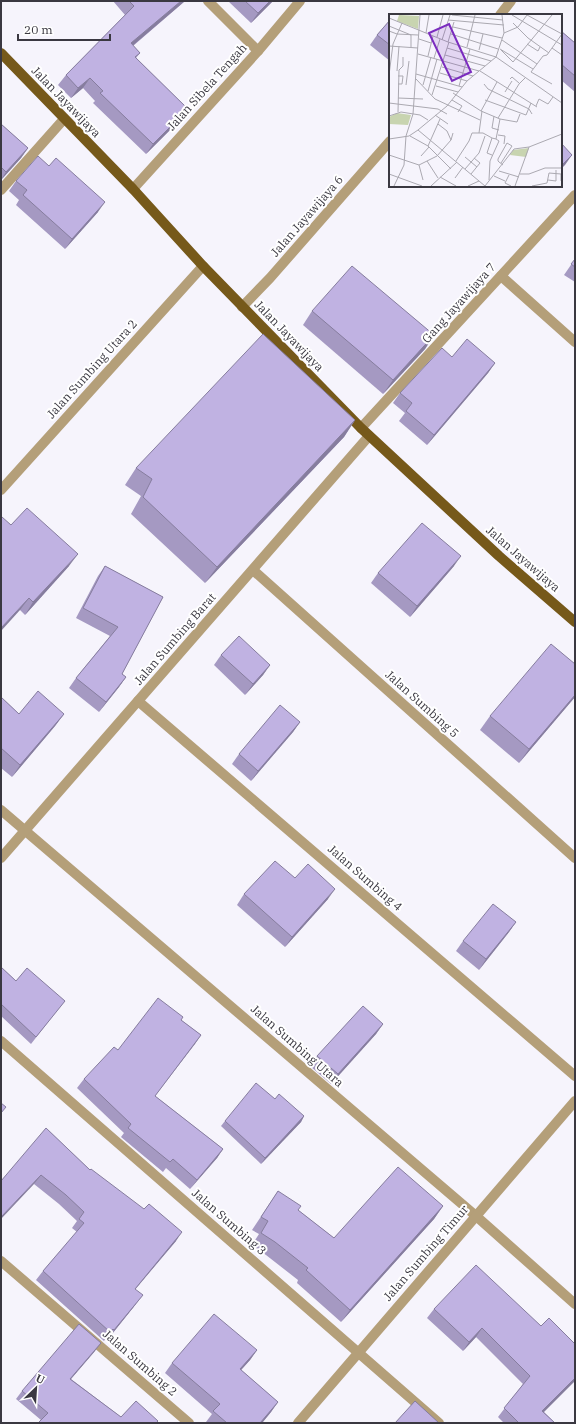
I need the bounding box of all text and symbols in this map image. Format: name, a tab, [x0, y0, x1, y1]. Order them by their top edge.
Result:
inset map	[389, 14, 562, 187]
scale bar	[18, 16, 110, 42]
text: 20 m	[24, 22, 53, 37]
street label: Jalan Sibela Tengah	[164, 40, 250, 133]
street label: Jalan Jayawijaya	[29, 63, 104, 141]
street label: Jalan Jayawijaya 6	[267, 172, 346, 260]
street label: Gang Jayawijaya 7	[419, 259, 499, 346]
street label: Jalan Jayawijaya	[252, 297, 327, 375]
street label: Jalan Sumbing Utara 2	[43, 316, 140, 421]
street label: Jalan Jayawijaya	[483, 522, 564, 595]
street label: Jalan Sumbing Barat	[131, 590, 219, 688]
street label: Jalan Sumbing 5	[383, 667, 462, 741]
street label: Jalan Sumbing 4	[325, 841, 406, 914]
street label: Jalan Sumbing Utara	[248, 1001, 347, 1090]
street label: Jalan Sumbing 3	[189, 1185, 270, 1258]
street label: Jalan Sumbing Timur	[380, 1201, 472, 1304]
street label: Jalan Sumbing 2	[100, 1326, 181, 1399]
north arrow	[16, 1368, 56, 1408]
text: U	[33, 1371, 48, 1387]

